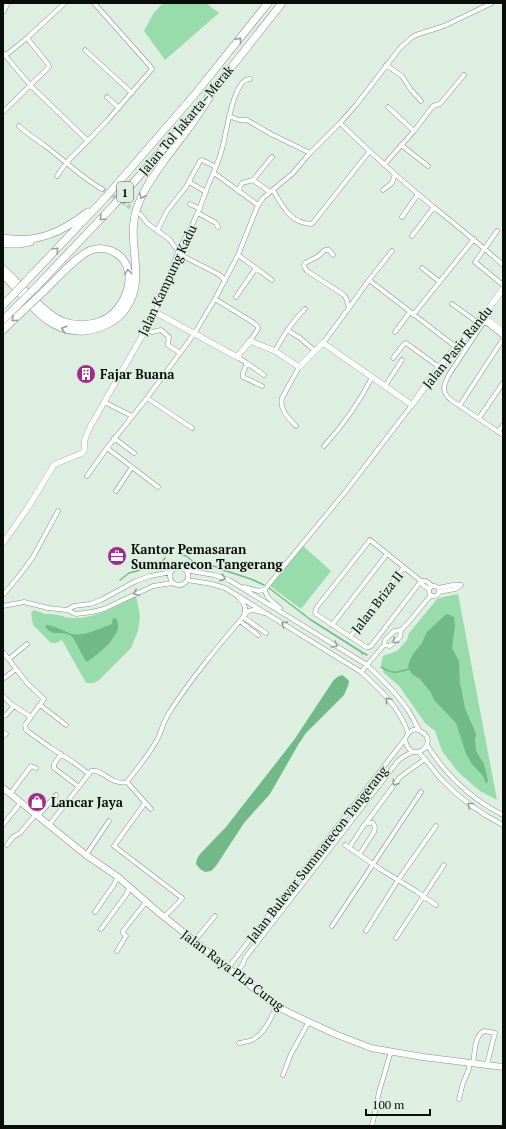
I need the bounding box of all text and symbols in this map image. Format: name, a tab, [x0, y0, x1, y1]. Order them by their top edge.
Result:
one-way arrow	[234, 37, 241, 44]
street label: Jalan Tol Jakarta–Merak	[135, 61, 238, 179]
road number: 1	[117, 182, 133, 202]
one-way arrow	[139, 191, 147, 199]
one-way arrow	[99, 213, 107, 221]
street label: Jalan Kampung Kadu	[133, 221, 201, 339]
one-way arrow	[51, 247, 59, 255]
one-way arrow	[124, 269, 133, 276]
street label: Jalan Pasir Randu	[418, 301, 496, 392]
one-way arrow	[11, 315, 19, 322]
one-way arrow	[61, 325, 68, 333]
building icon: Fajar Buana	[75, 363, 97, 385]
place label: Fajar Buana	[100, 365, 175, 383]
place label: Kantor Pemasaran Summarecon Tangerang	[131, 540, 283, 573]
office icon: Kantor Pemasaran Summarecon Tangerang	[106, 545, 128, 567]
street label: Jalan Briza II	[347, 567, 407, 637]
one-way arrow	[220, 573, 227, 582]
one-way arrow	[133, 588, 140, 596]
one-way arrow	[281, 621, 288, 629]
one-way arrow	[392, 636, 400, 644]
one-way arrow	[331, 640, 338, 648]
one-way arrow	[386, 697, 393, 704]
street label: Jalan Bulevar Summarecon Tangerang	[242, 762, 392, 946]
one-way arrow	[393, 779, 400, 786]
shop icon: Lancar Jaya	[26, 791, 48, 813]
place label: Lancar Jaya	[51, 793, 124, 811]
one-way arrow	[467, 803, 474, 810]
street label: Jalan Raya PLP Curug	[178, 925, 288, 1015]
scale bar	[366, 1091, 430, 1117]
text: 100 m	[372, 1097, 405, 1112]

